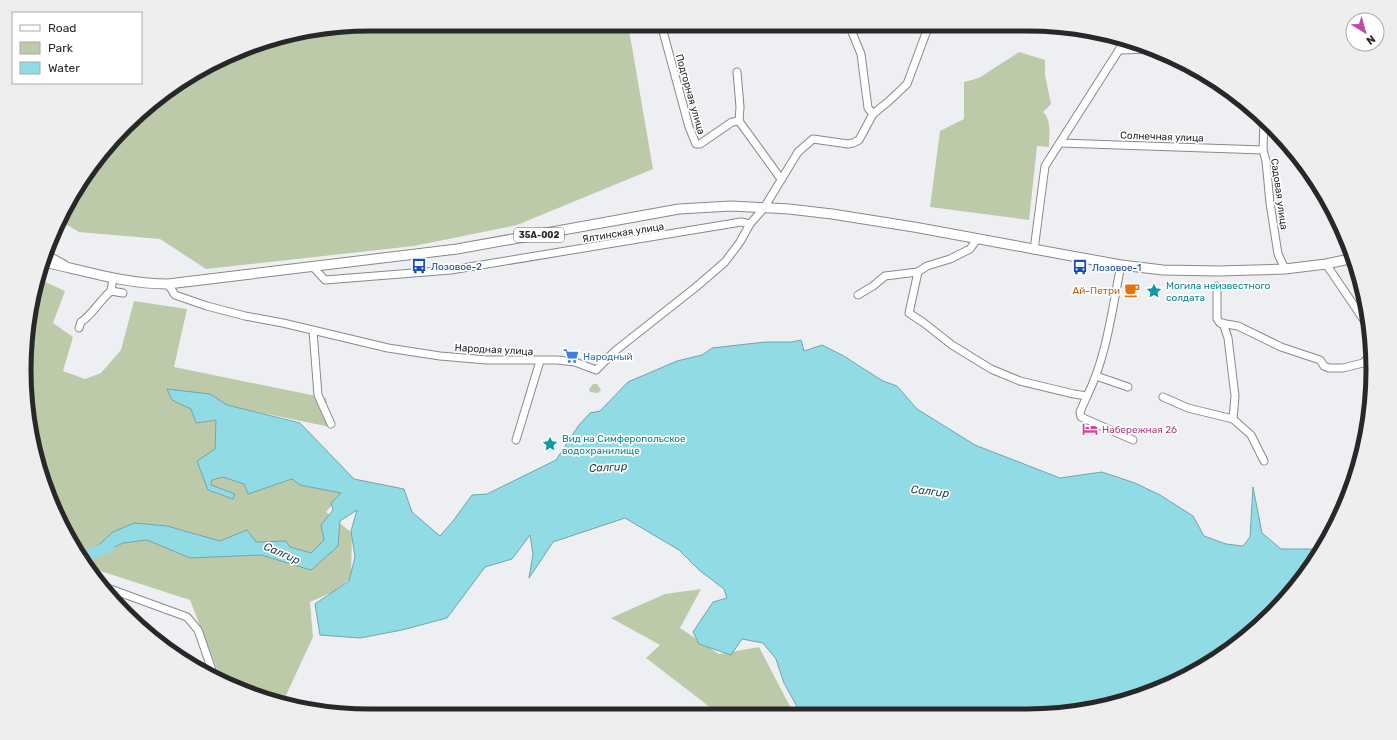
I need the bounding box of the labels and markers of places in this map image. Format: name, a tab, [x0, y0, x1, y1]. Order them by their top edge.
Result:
bus stop icon: Лозовое-2	[410, 257, 428, 275]
bus stop icon: Лозовое-1	[1071, 258, 1089, 276]
place label: Лозовое-2	[431, 261, 482, 273]
place label: Лозовое-1	[1092, 262, 1141, 274]
place label: Могила неизвестного солдата	[1166, 280, 1271, 304]
cafe icon: Ай-Петри	[1123, 281, 1141, 299]
place icon: Могила неизвестного солдата	[1145, 282, 1163, 300]
place label: Ай-Петри	[1073, 285, 1120, 297]
supermarket icon: Народный	[562, 347, 580, 365]
place label: Народный	[583, 351, 633, 363]
hotel icon: Набережная 26	[1081, 420, 1099, 438]
place label: Набережная 26	[1102, 424, 1177, 436]
place label: Вид на Симферопольское водохранилище	[562, 433, 686, 457]
place icon: Вид на Симферопольское водохранилище	[541, 435, 559, 453]

